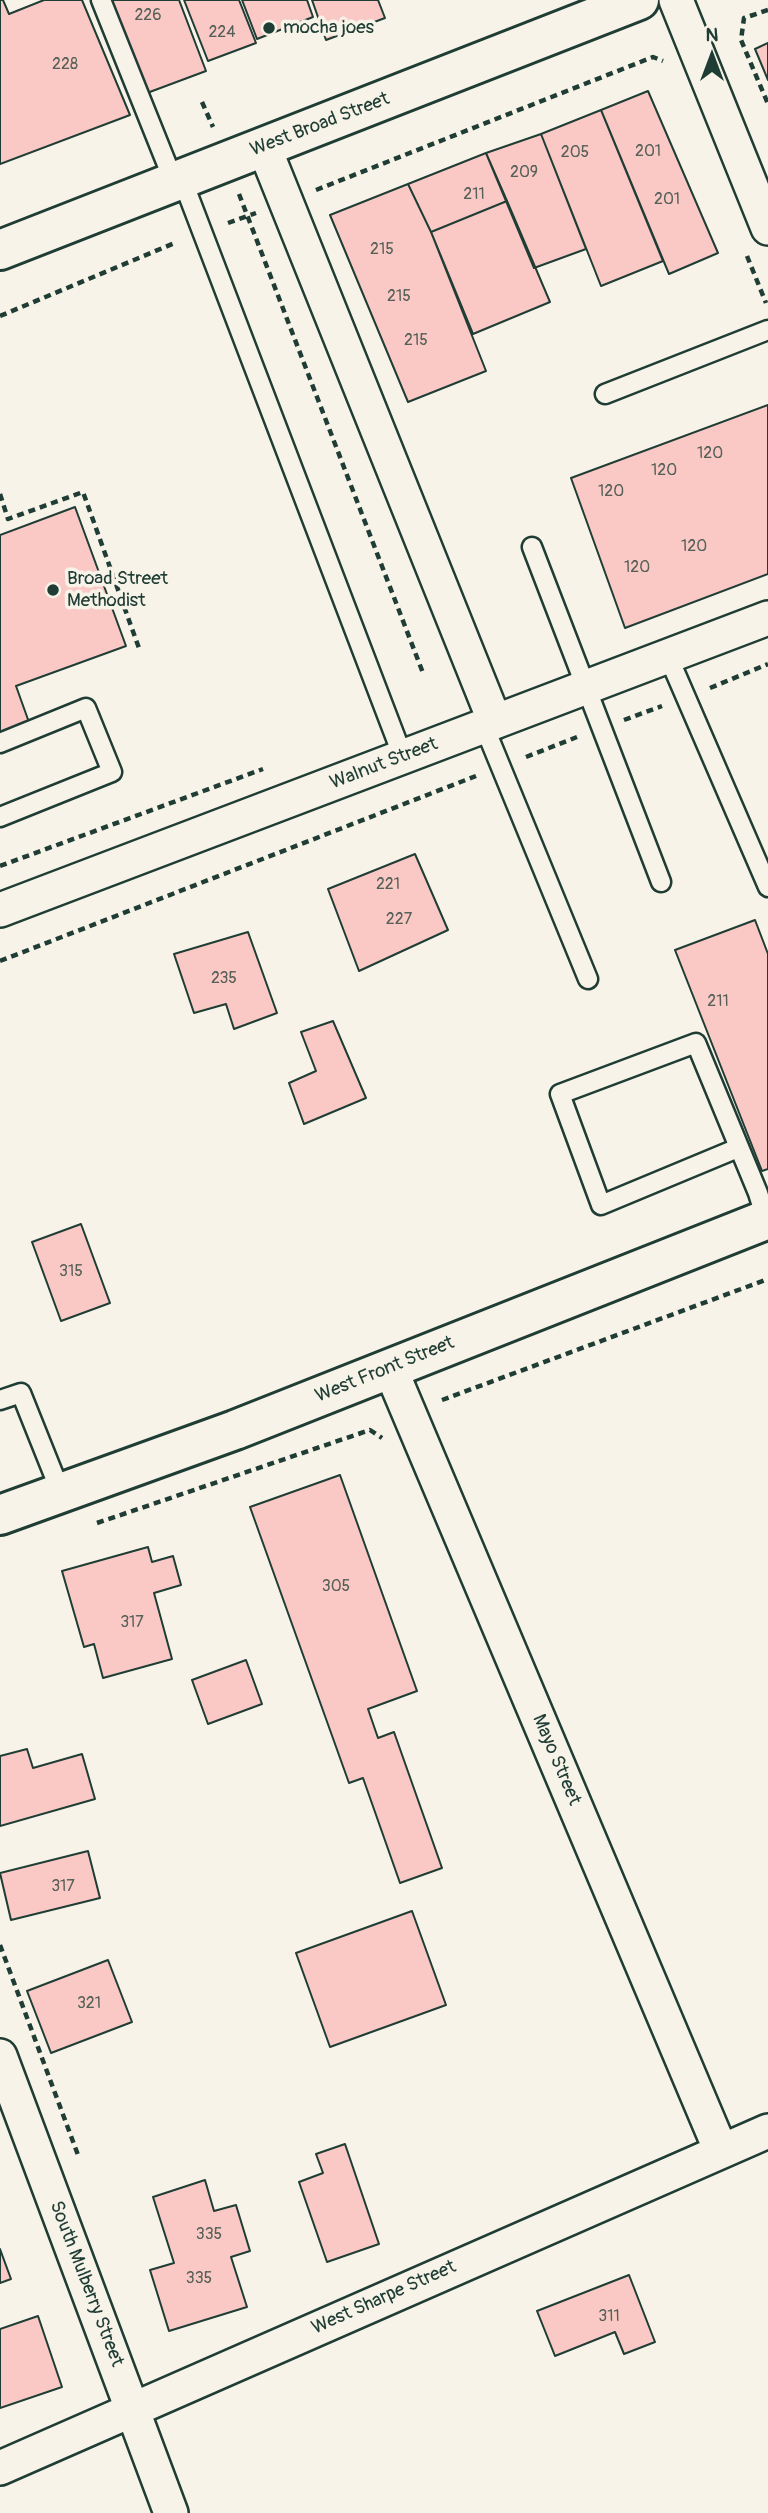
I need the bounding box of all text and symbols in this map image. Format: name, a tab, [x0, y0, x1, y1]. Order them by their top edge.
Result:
house number: 226	[134, 6, 162, 26]
place label: mocha joes	[283, 17, 374, 39]
marker: mocha joes	[261, 20, 277, 36]
north arrow	[677, 21, 747, 91]
house number: 224	[208, 23, 236, 43]
text: N	[706, 23, 718, 47]
house number: 228	[52, 55, 78, 75]
street label: West Broad Street	[247, 88, 393, 162]
house number: 201	[635, 142, 661, 162]
house number: 205	[561, 143, 589, 163]
house number: 209	[510, 163, 538, 183]
house number: 211	[463, 185, 485, 205]
house number: 201	[654, 190, 680, 210]
house number: 215	[370, 240, 394, 260]
house number: 215	[387, 287, 411, 307]
house number: 215	[404, 331, 428, 351]
house number: 120	[697, 444, 723, 464]
house number: 120	[651, 461, 677, 481]
house number: 120	[598, 482, 624, 502]
house number: 120	[681, 537, 707, 557]
house number: 120	[624, 558, 650, 578]
place label: Broad Street Methodist	[67, 568, 168, 612]
marker: Broad Street Methodist	[45, 582, 61, 598]
street label: Walnut Street	[327, 733, 441, 795]
house number: 221	[376, 875, 400, 895]
house number: 227	[386, 910, 412, 930]
house number: 235	[211, 969, 237, 989]
house number: 211	[707, 992, 729, 1012]
house number: 315	[59, 1262, 83, 1282]
street label: West Front Street	[312, 1332, 458, 1408]
house number: 305	[322, 1577, 350, 1597]
house number: 317	[120, 1613, 144, 1633]
street label: Mayo Street	[527, 1711, 585, 1809]
house number: 317	[51, 1877, 75, 1897]
house number: 321	[77, 1994, 101, 2014]
street label: South Mulberry Street	[44, 2198, 128, 2370]
house number: 335	[196, 2225, 222, 2245]
street label: West Sharpe Street	[308, 2256, 460, 2340]
house number: 335	[186, 2269, 212, 2289]
house number: 311	[598, 2307, 620, 2327]

